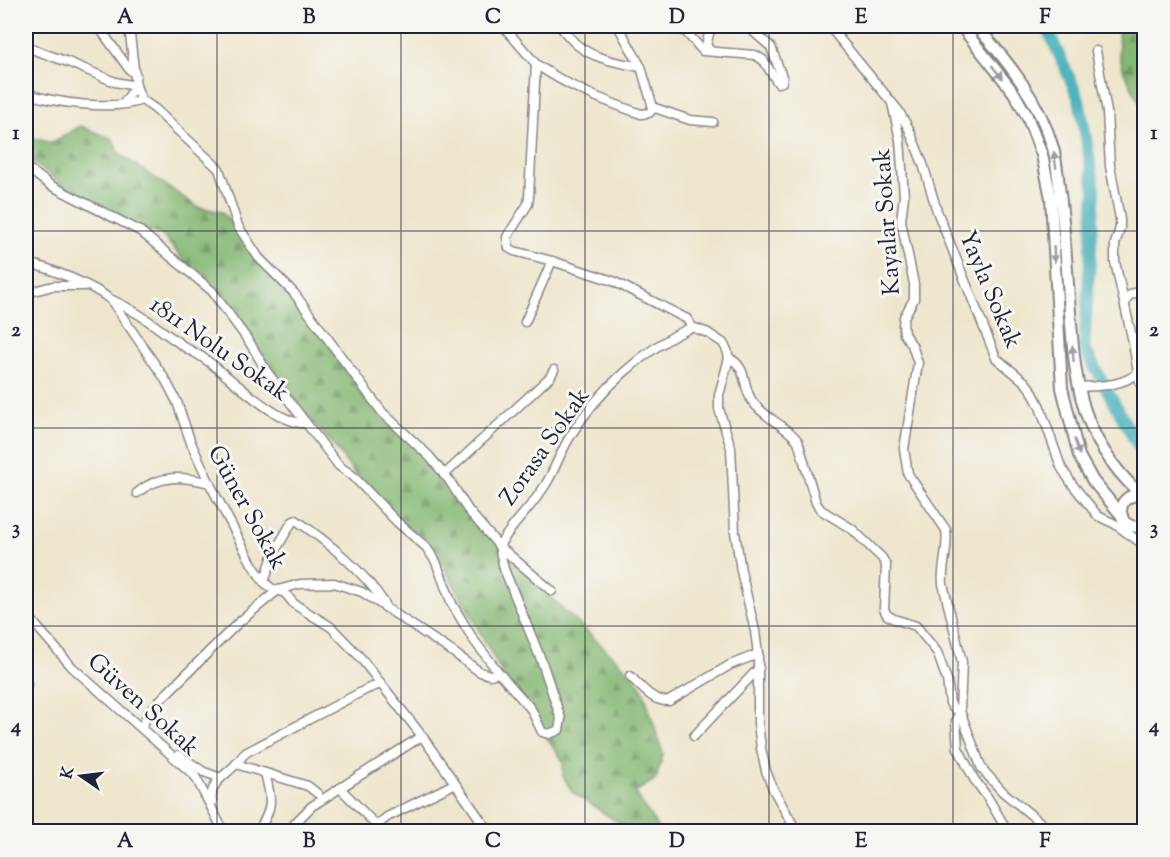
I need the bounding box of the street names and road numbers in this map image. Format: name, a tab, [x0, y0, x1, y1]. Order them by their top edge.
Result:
street label: Kayalar Sokak	[866, 147, 910, 296]
street label: Yayla Sokak	[949, 225, 1029, 354]
street label: 1811 Nolu Sokak	[142, 289, 296, 410]
street label: Zorasa Sokak	[492, 381, 599, 513]
street label: Güner Sokak	[198, 440, 294, 576]
street label: Güven Sokak	[79, 646, 206, 765]

